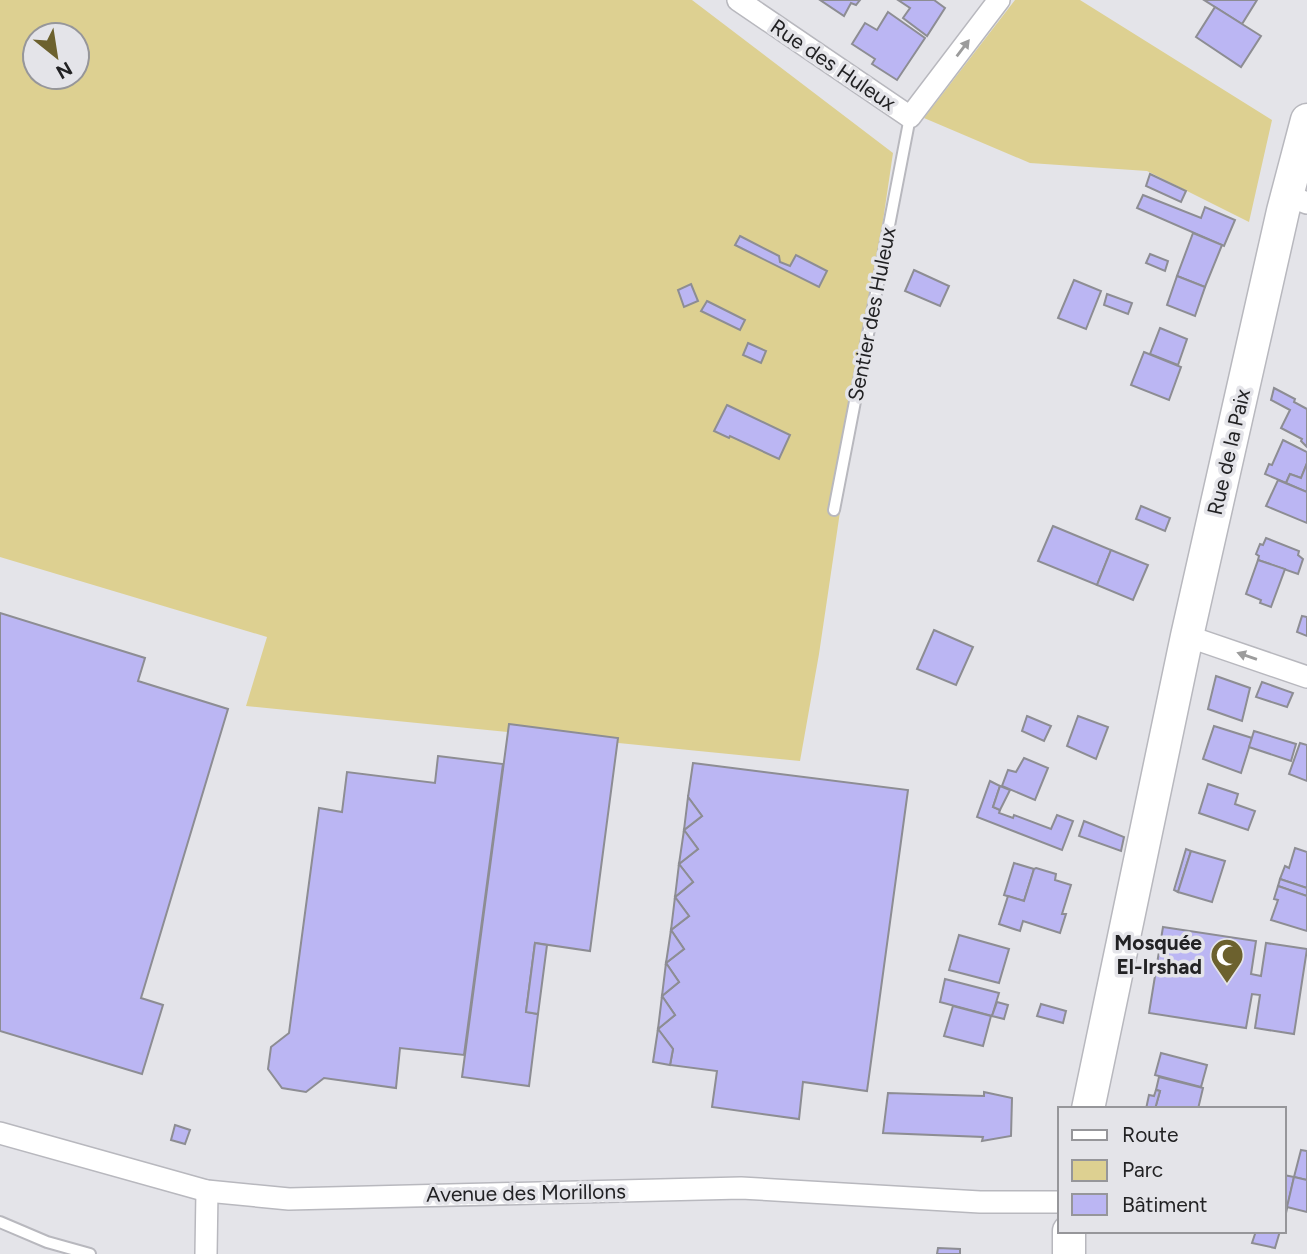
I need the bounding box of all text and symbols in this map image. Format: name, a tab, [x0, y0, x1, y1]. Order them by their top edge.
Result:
street label: Rue des Huleux	[766, 14, 901, 116]
north arrow	[21, 21, 91, 91]
one-way arrow	[956, 39, 970, 57]
text: N	[52, 57, 76, 84]
street label: Sentier des Huleux	[842, 225, 901, 403]
street label: Rue de la Paix	[1202, 386, 1255, 517]
one-way arrow	[1236, 650, 1257, 661]
place label: Mosquée El-Irshad	[1114, 930, 1202, 979]
mosque icon: Mosquée El-Irshad	[1208, 936, 1246, 985]
legend	[1058, 1107, 1286, 1233]
text: Route	[1122, 1122, 1178, 1147]
text: Parc	[1122, 1157, 1163, 1182]
street label: Avenue des Morillons	[426, 1178, 626, 1207]
text: Bâtiment	[1122, 1192, 1207, 1217]

